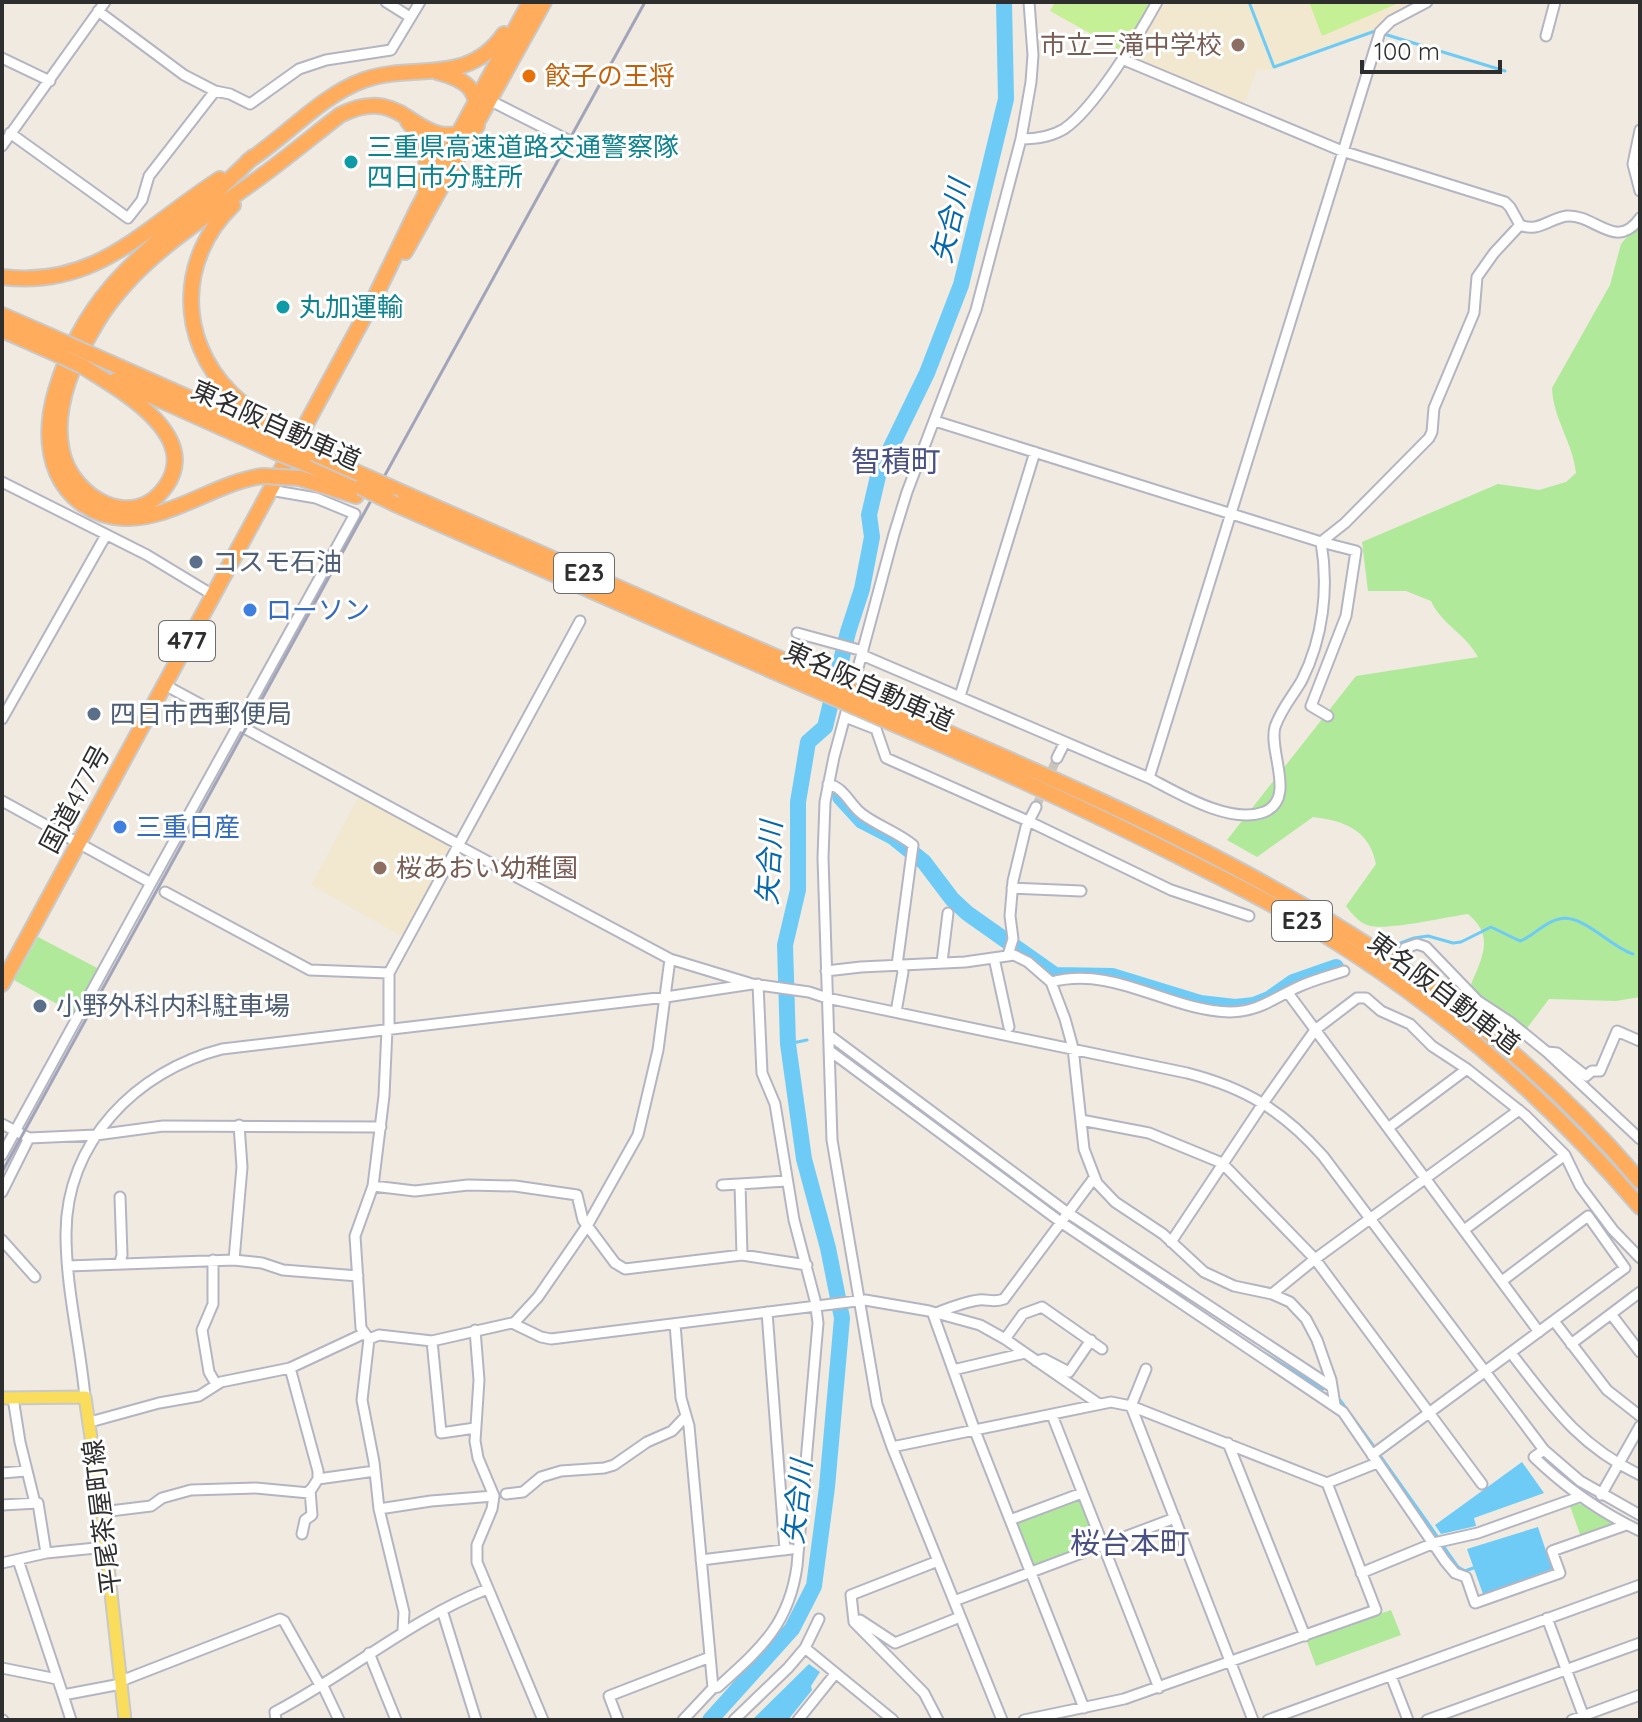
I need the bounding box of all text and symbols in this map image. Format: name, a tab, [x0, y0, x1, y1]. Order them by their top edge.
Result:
scale bar	[1362, 24, 1500, 74]
place label: 市立三滝中学校	[1040, 28, 1222, 61]
marker: 市立三滝中学校	[1229, 36, 1247, 54]
text: 100 m	[1374, 36, 1440, 66]
place label: 餃子の王将	[545, 59, 675, 92]
marker: 餃子の王将	[520, 67, 538, 85]
place label: 三重県高速道路交通警察隊 四日市分駐所	[367, 130, 679, 193]
marker: 三重県高速道路交通警察隊 四日市分駐所	[342, 153, 360, 171]
water label: 矢合川	[923, 173, 977, 266]
place label: 丸加運輸	[299, 290, 403, 323]
marker: 丸加運輸	[274, 298, 292, 316]
street label: 東名阪自動車道	[186, 372, 366, 477]
district label: 智積町	[851, 442, 941, 480]
place label: コスモ石油	[212, 545, 342, 578]
marker: コスモ石油	[187, 553, 205, 571]
road number: E23	[554, 553, 614, 593]
place label: ローソン	[266, 593, 370, 626]
marker: ローソン	[241, 601, 259, 619]
road number: 477	[159, 621, 215, 661]
street label: 東名阪自動車道	[779, 633, 959, 738]
place label: 四日市西郵便局	[110, 697, 292, 730]
marker: 四日市西郵便局	[85, 705, 103, 723]
street label: 国道477号	[32, 739, 117, 858]
place label: 三重日産	[136, 810, 240, 843]
water label: 矢合川	[749, 817, 788, 906]
marker: 三重日産	[111, 818, 129, 836]
place label: 桜あおい幼稚園	[396, 851, 578, 884]
marker: 桜あおい幼稚園	[371, 859, 389, 877]
road number: E23	[1272, 901, 1332, 941]
street label: 東名阪自動車道	[1362, 925, 1527, 1061]
place label: 小野外科内科駐車場	[56, 989, 290, 1022]
marker: 小野外科内科駐車場	[31, 997, 49, 1015]
street label: 平尾茶屋町線	[76, 1438, 127, 1596]
water label: 矢合川	[775, 1455, 819, 1546]
district label: 桜台本町	[1070, 1524, 1190, 1562]

